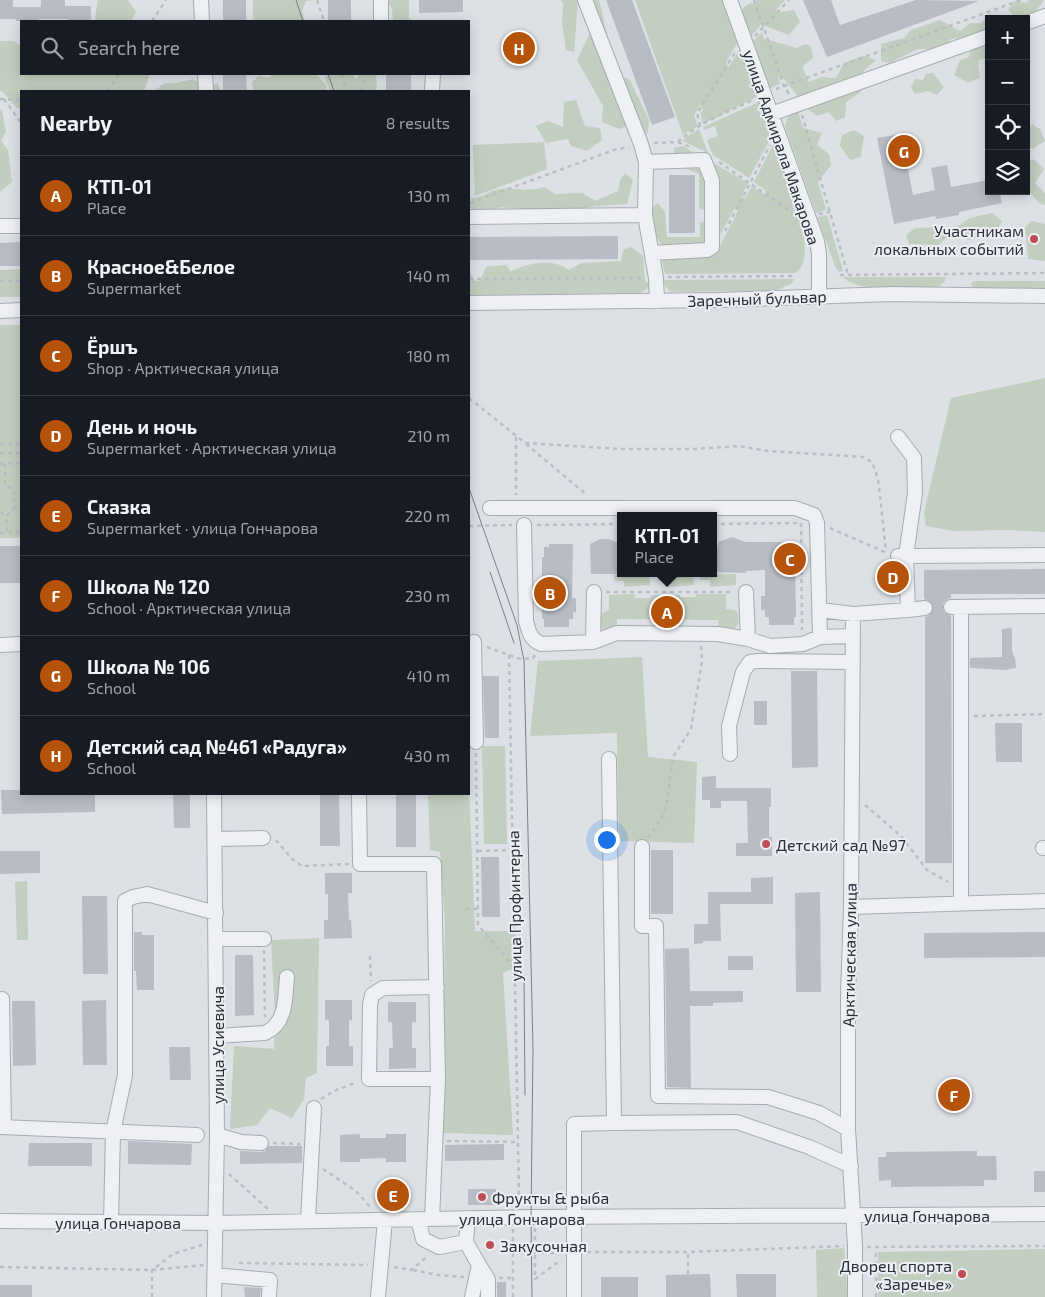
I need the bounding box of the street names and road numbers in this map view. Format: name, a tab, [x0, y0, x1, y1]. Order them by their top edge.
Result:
street label: улица Адмирала Макарова	[739, 47, 824, 247]
street label: Заречный бульвар	[687, 286, 827, 311]
street label: улица Профинтерна	[503, 830, 526, 982]
street label: Арктическая улица	[838, 883, 861, 1027]
street label: улица Усиевича	[208, 986, 228, 1104]
street label: улица Гончарова	[864, 1206, 990, 1226]
street label: улица Гончарова	[459, 1209, 585, 1229]
street label: улица Гончарова	[55, 1213, 181, 1233]

